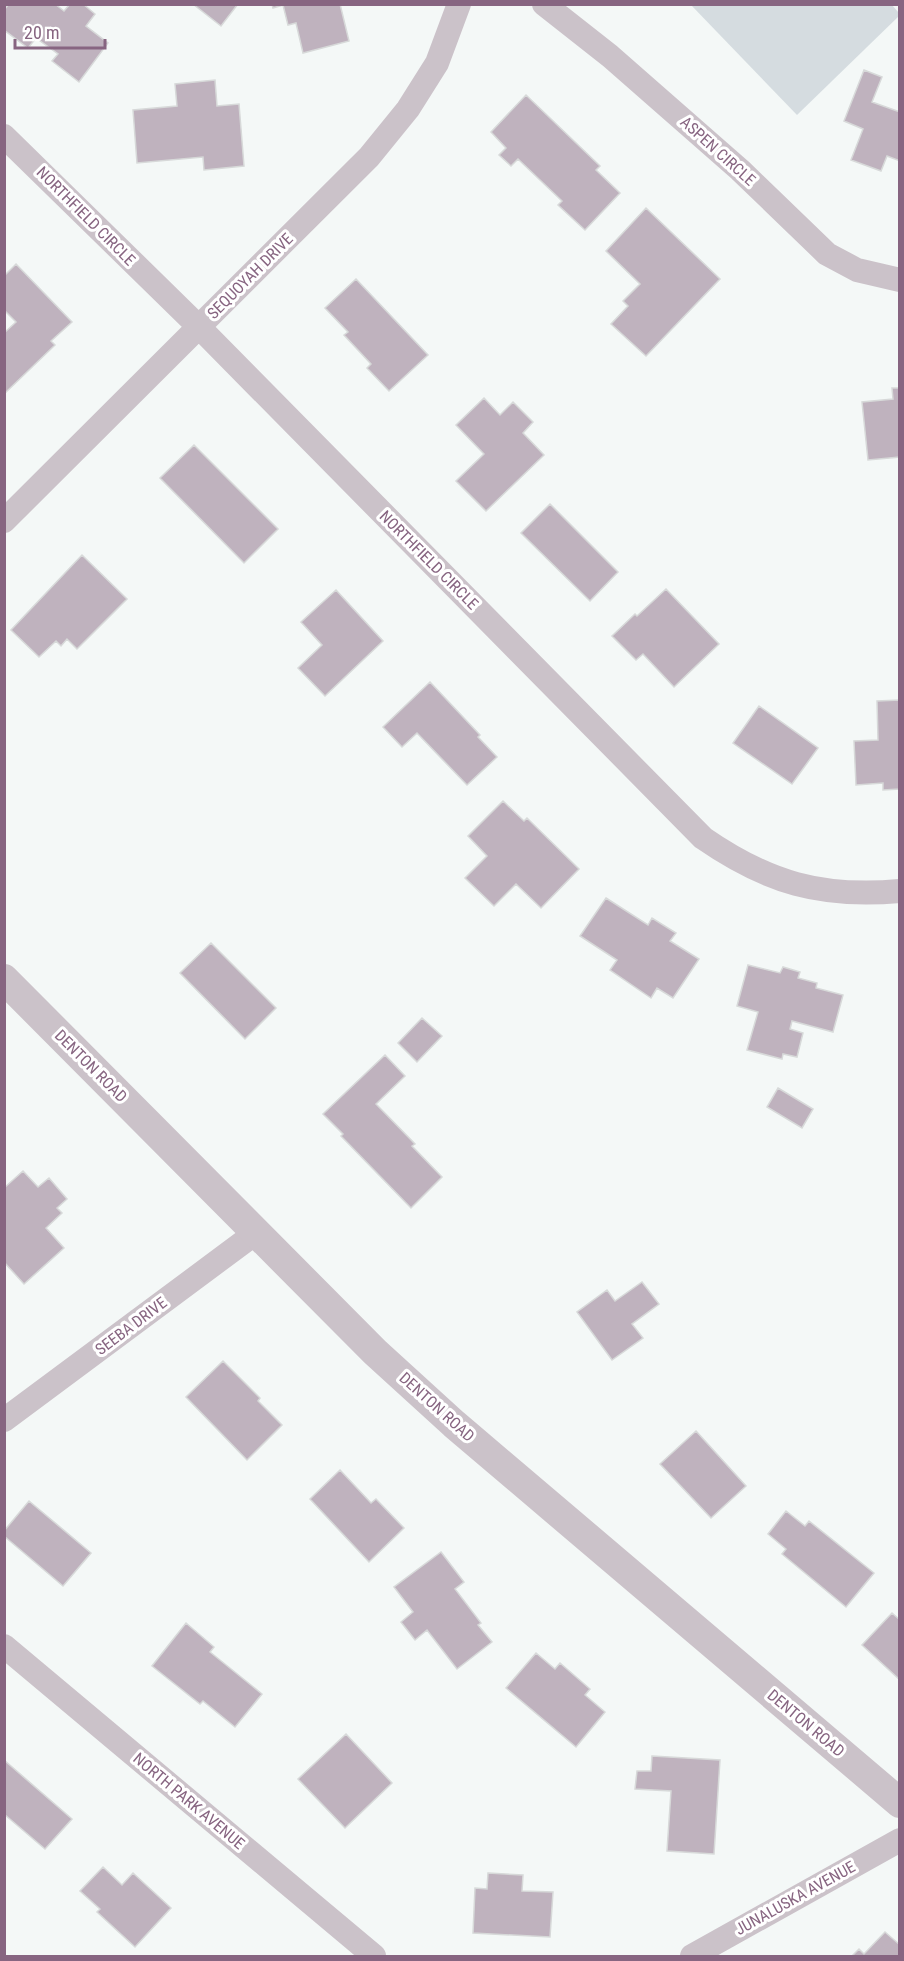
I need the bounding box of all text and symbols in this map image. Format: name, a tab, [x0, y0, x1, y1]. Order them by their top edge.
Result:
scale bar	[15, 12, 105, 50]
text: 20 m	[24, 22, 59, 43]
street label: ASPEN CIRCLE	[677, 112, 759, 190]
street label: NORTHFIELD CIRCLE	[33, 163, 139, 269]
street label: SEQUOYAH DRIVE	[203, 229, 297, 323]
street label: NORTHFIELD CIRCLE	[376, 507, 482, 613]
street label: DENTON ROAD	[51, 1026, 131, 1106]
street label: SEEBA DRIVE	[92, 1293, 170, 1359]
street label: DENTON ROAD	[396, 1368, 478, 1446]
street label: DENTON ROAD	[764, 1685, 848, 1761]
street label: NORTH PARK AVENUE	[129, 1749, 249, 1853]
street label: JUNALUSKA AVENUE	[732, 1857, 858, 1939]

